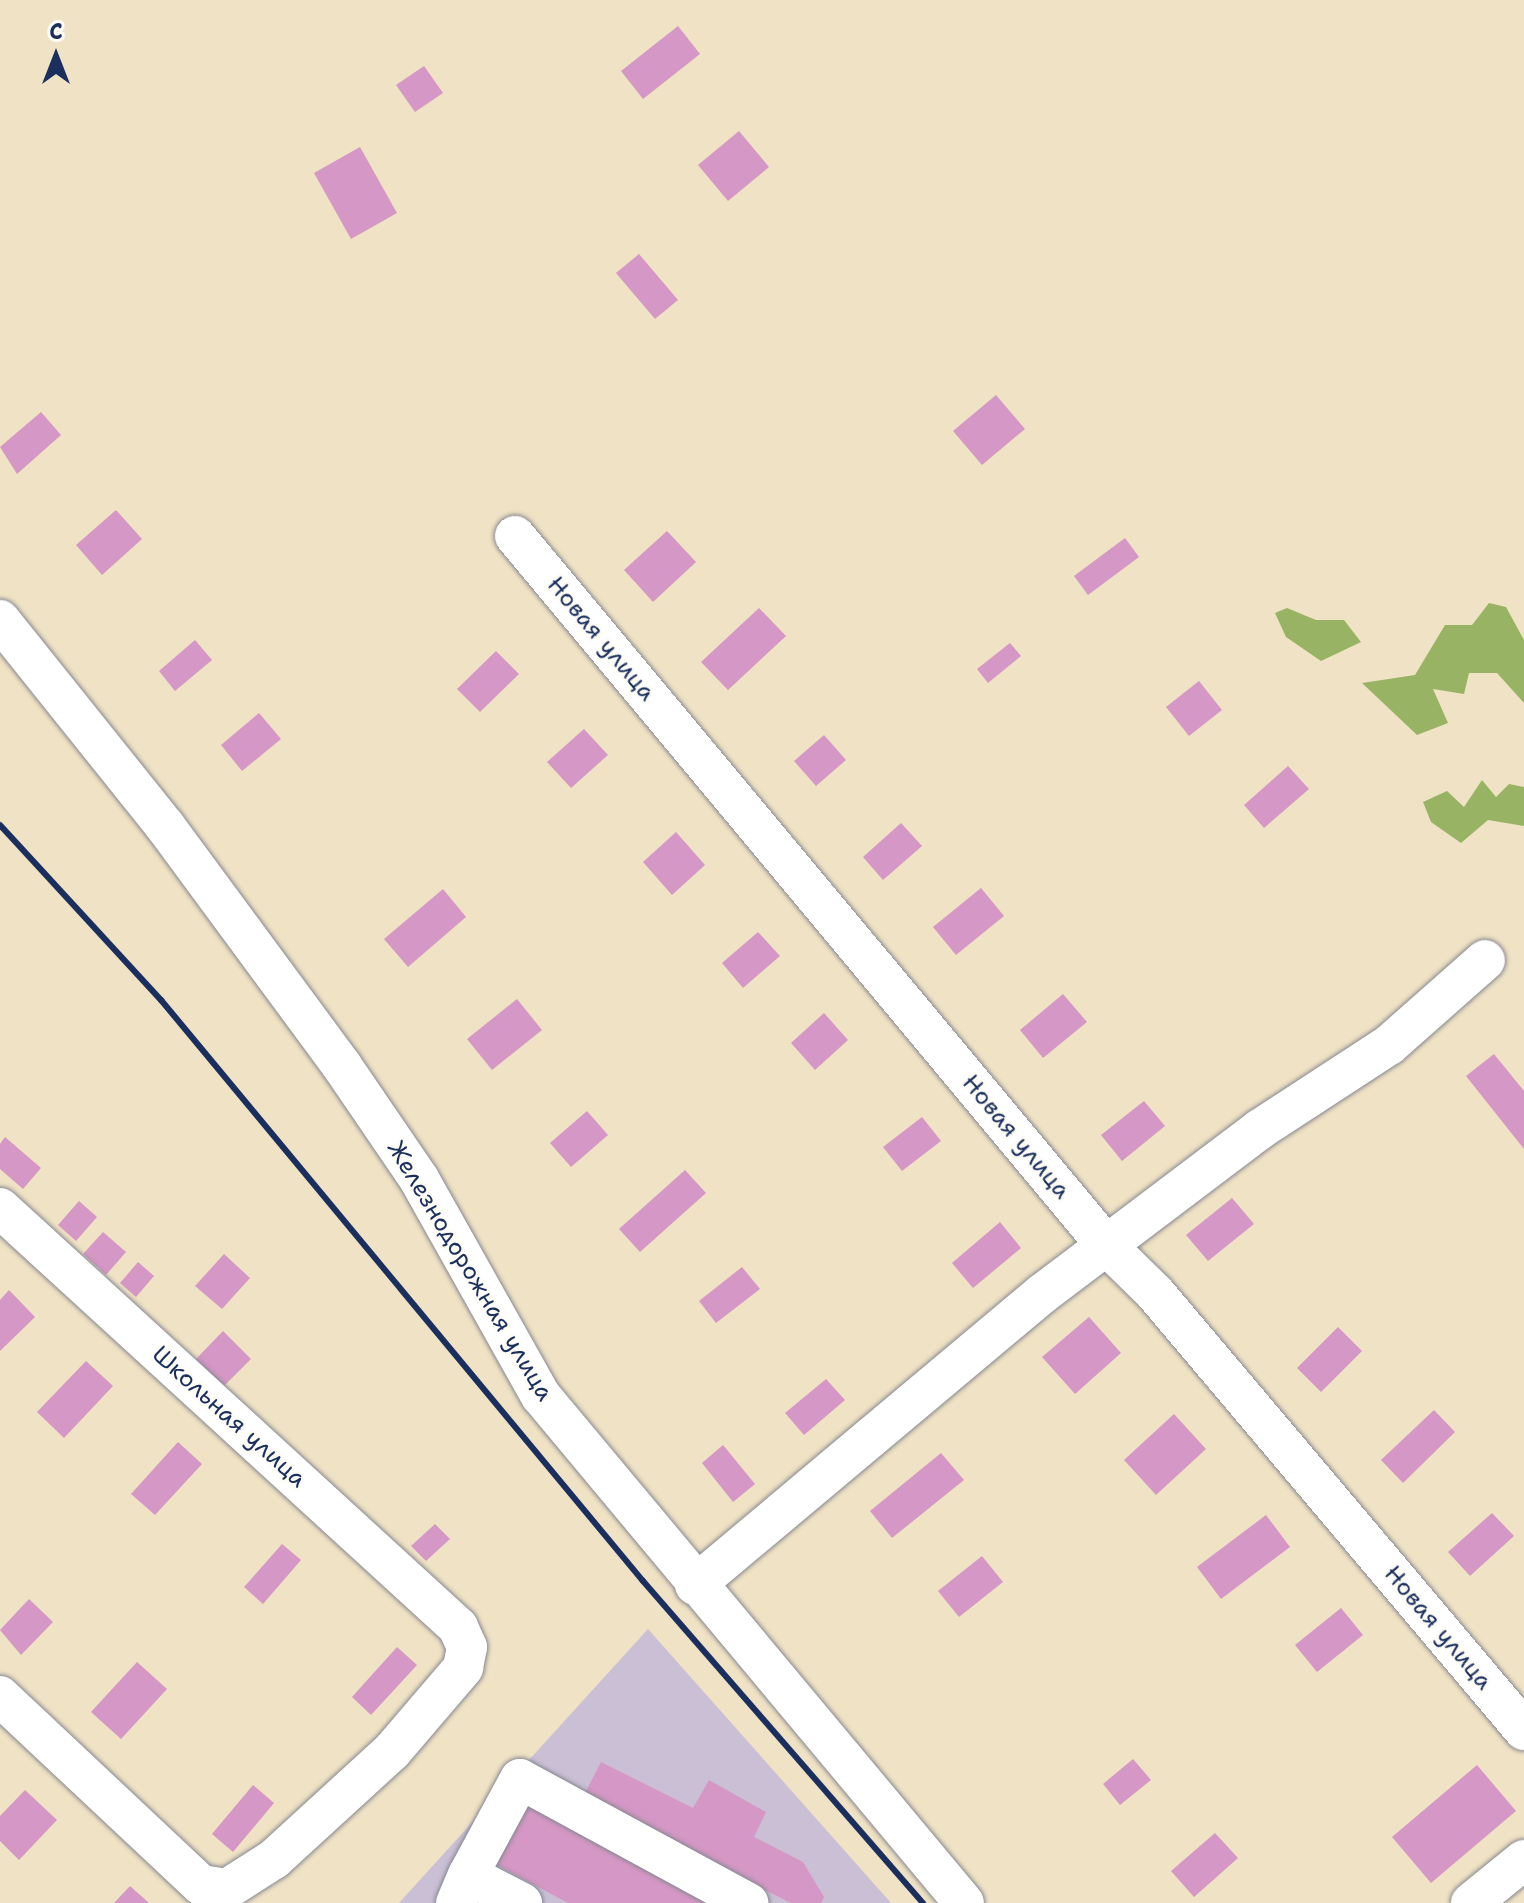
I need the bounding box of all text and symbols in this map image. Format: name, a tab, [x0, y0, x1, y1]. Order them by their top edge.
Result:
north arrow	[16, 16, 96, 96]
text: С	[49, 17, 63, 46]
street label: Новая улица	[541, 571, 661, 707]
street label: Новая улица	[956, 1069, 1076, 1205]
street label: Железнодорожная улица	[381, 1136, 559, 1406]
street label: Школьная улица	[146, 1340, 312, 1494]
street label: Новая улица	[1378, 1560, 1498, 1696]

